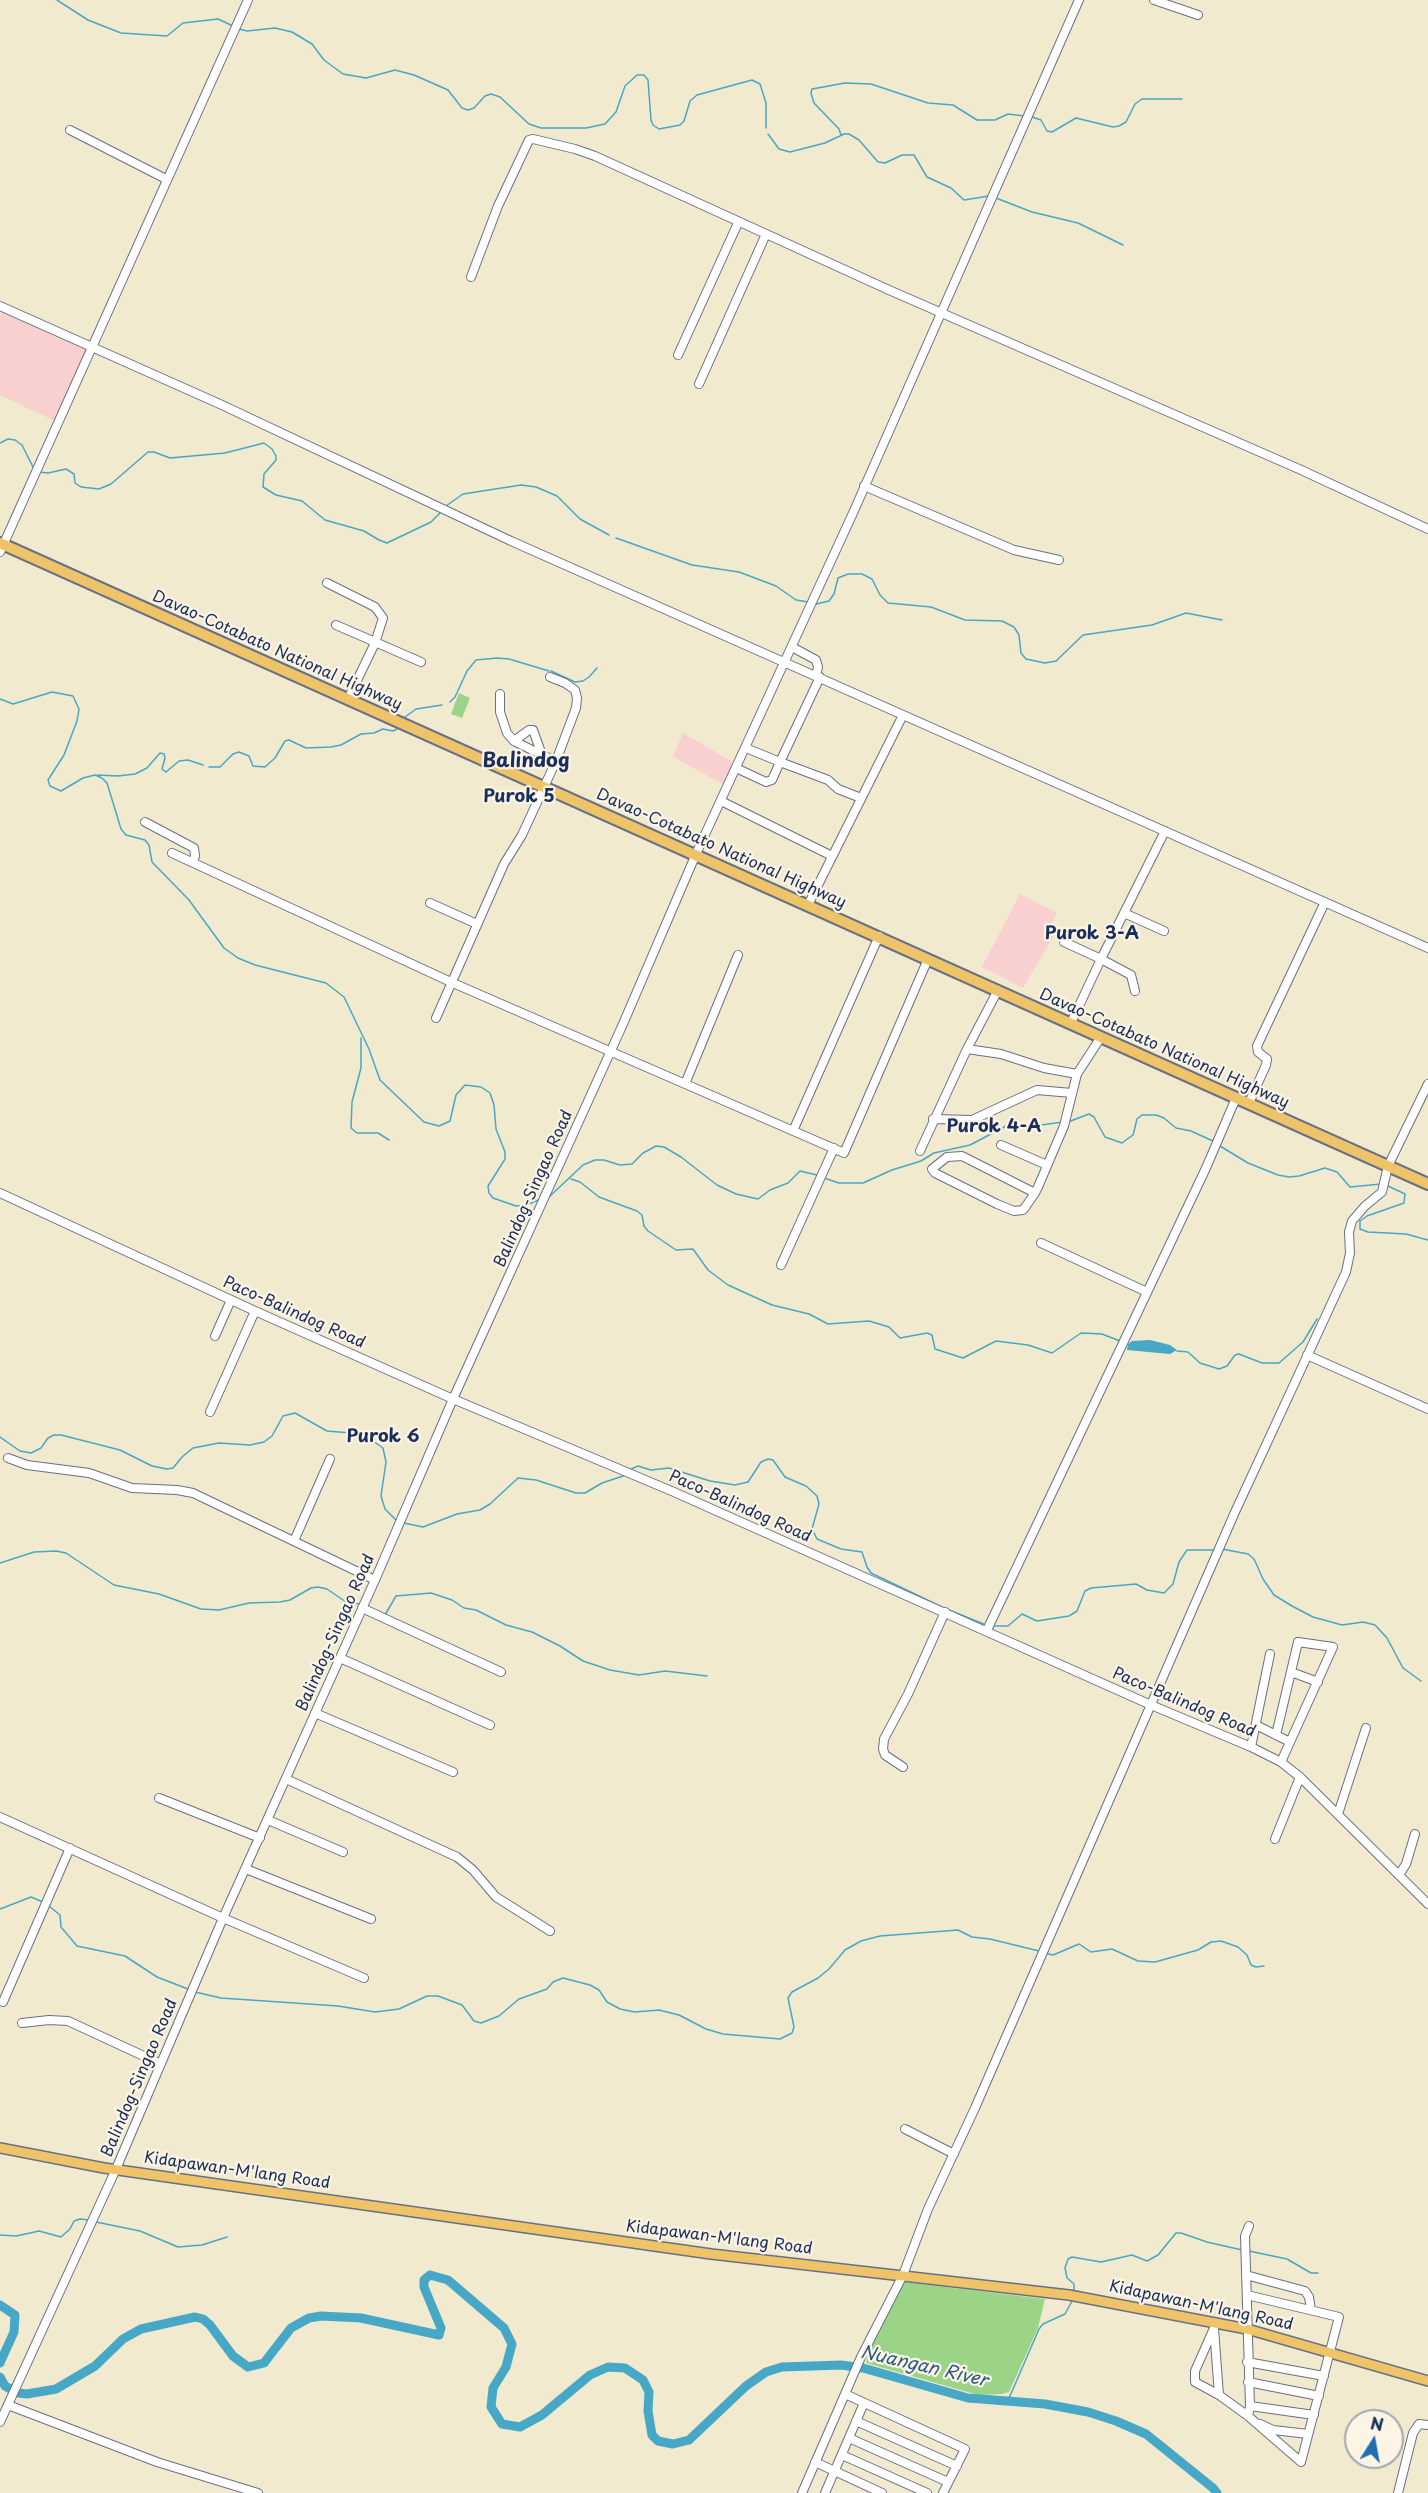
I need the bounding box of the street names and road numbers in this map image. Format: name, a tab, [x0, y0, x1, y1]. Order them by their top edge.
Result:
street label: Davao-Cotabato National Highway	[149, 587, 405, 715]
street label: Davao-Cotabato National Highway	[593, 785, 849, 913]
street label: Davao-Cotabato National Highway	[1036, 985, 1292, 1113]
street label: Balindog-Singao Road	[491, 1108, 577, 1270]
street label: Paco-Balindog Road	[220, 1273, 368, 1353]
street label: Paco-Balindog Road	[666, 1467, 814, 1547]
street label: Balindog-Singao Road	[293, 1552, 379, 1714]
street label: Paco-Balindog Road	[1110, 1664, 1258, 1742]
street label: Balindog-Singao Road	[98, 1996, 182, 2160]
street label: Kidapawan-M'lang Road	[143, 2148, 331, 2194]
street label: Kidapawan-M'lang Road	[625, 2217, 813, 2259]
street label: Kidapawan-M'lang Road	[1107, 2277, 1295, 2335]

